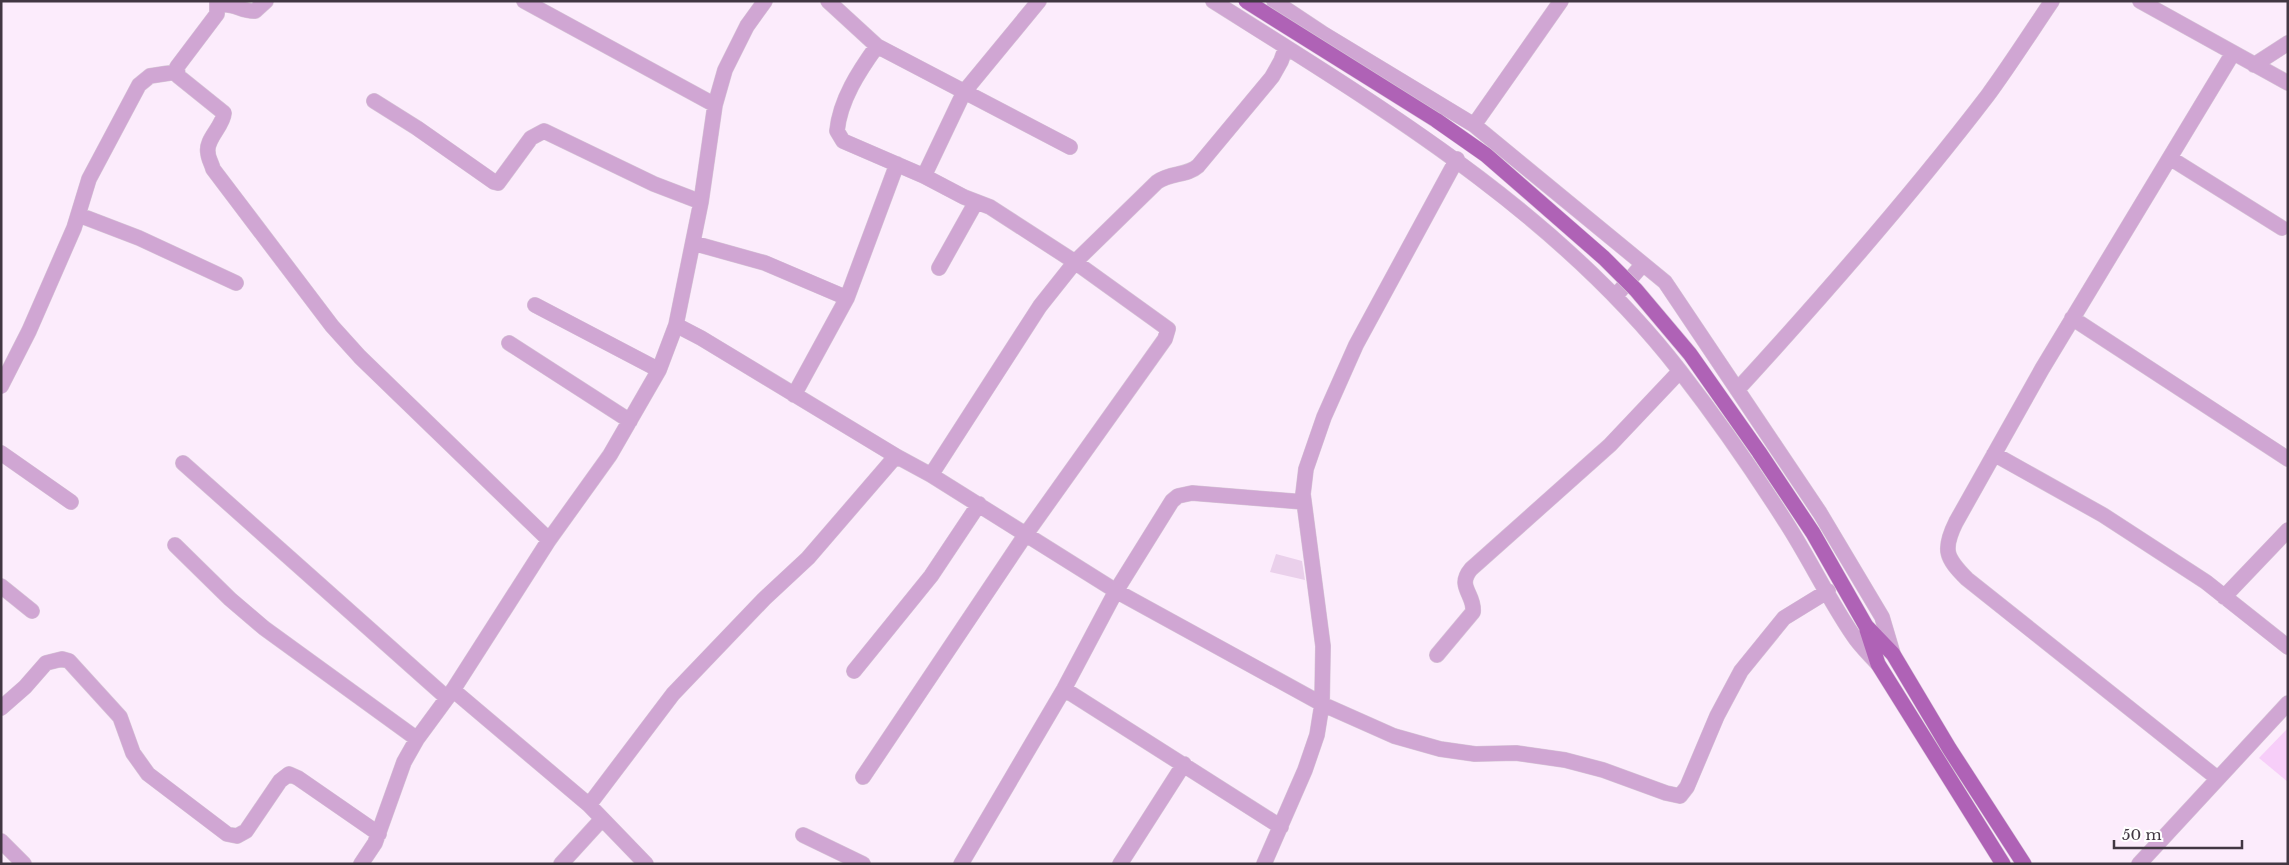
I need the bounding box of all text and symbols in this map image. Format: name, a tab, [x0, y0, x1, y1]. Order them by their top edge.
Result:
scale bar	[2114, 818, 2242, 850]
text: 50 m	[2122, 825, 2162, 844]

